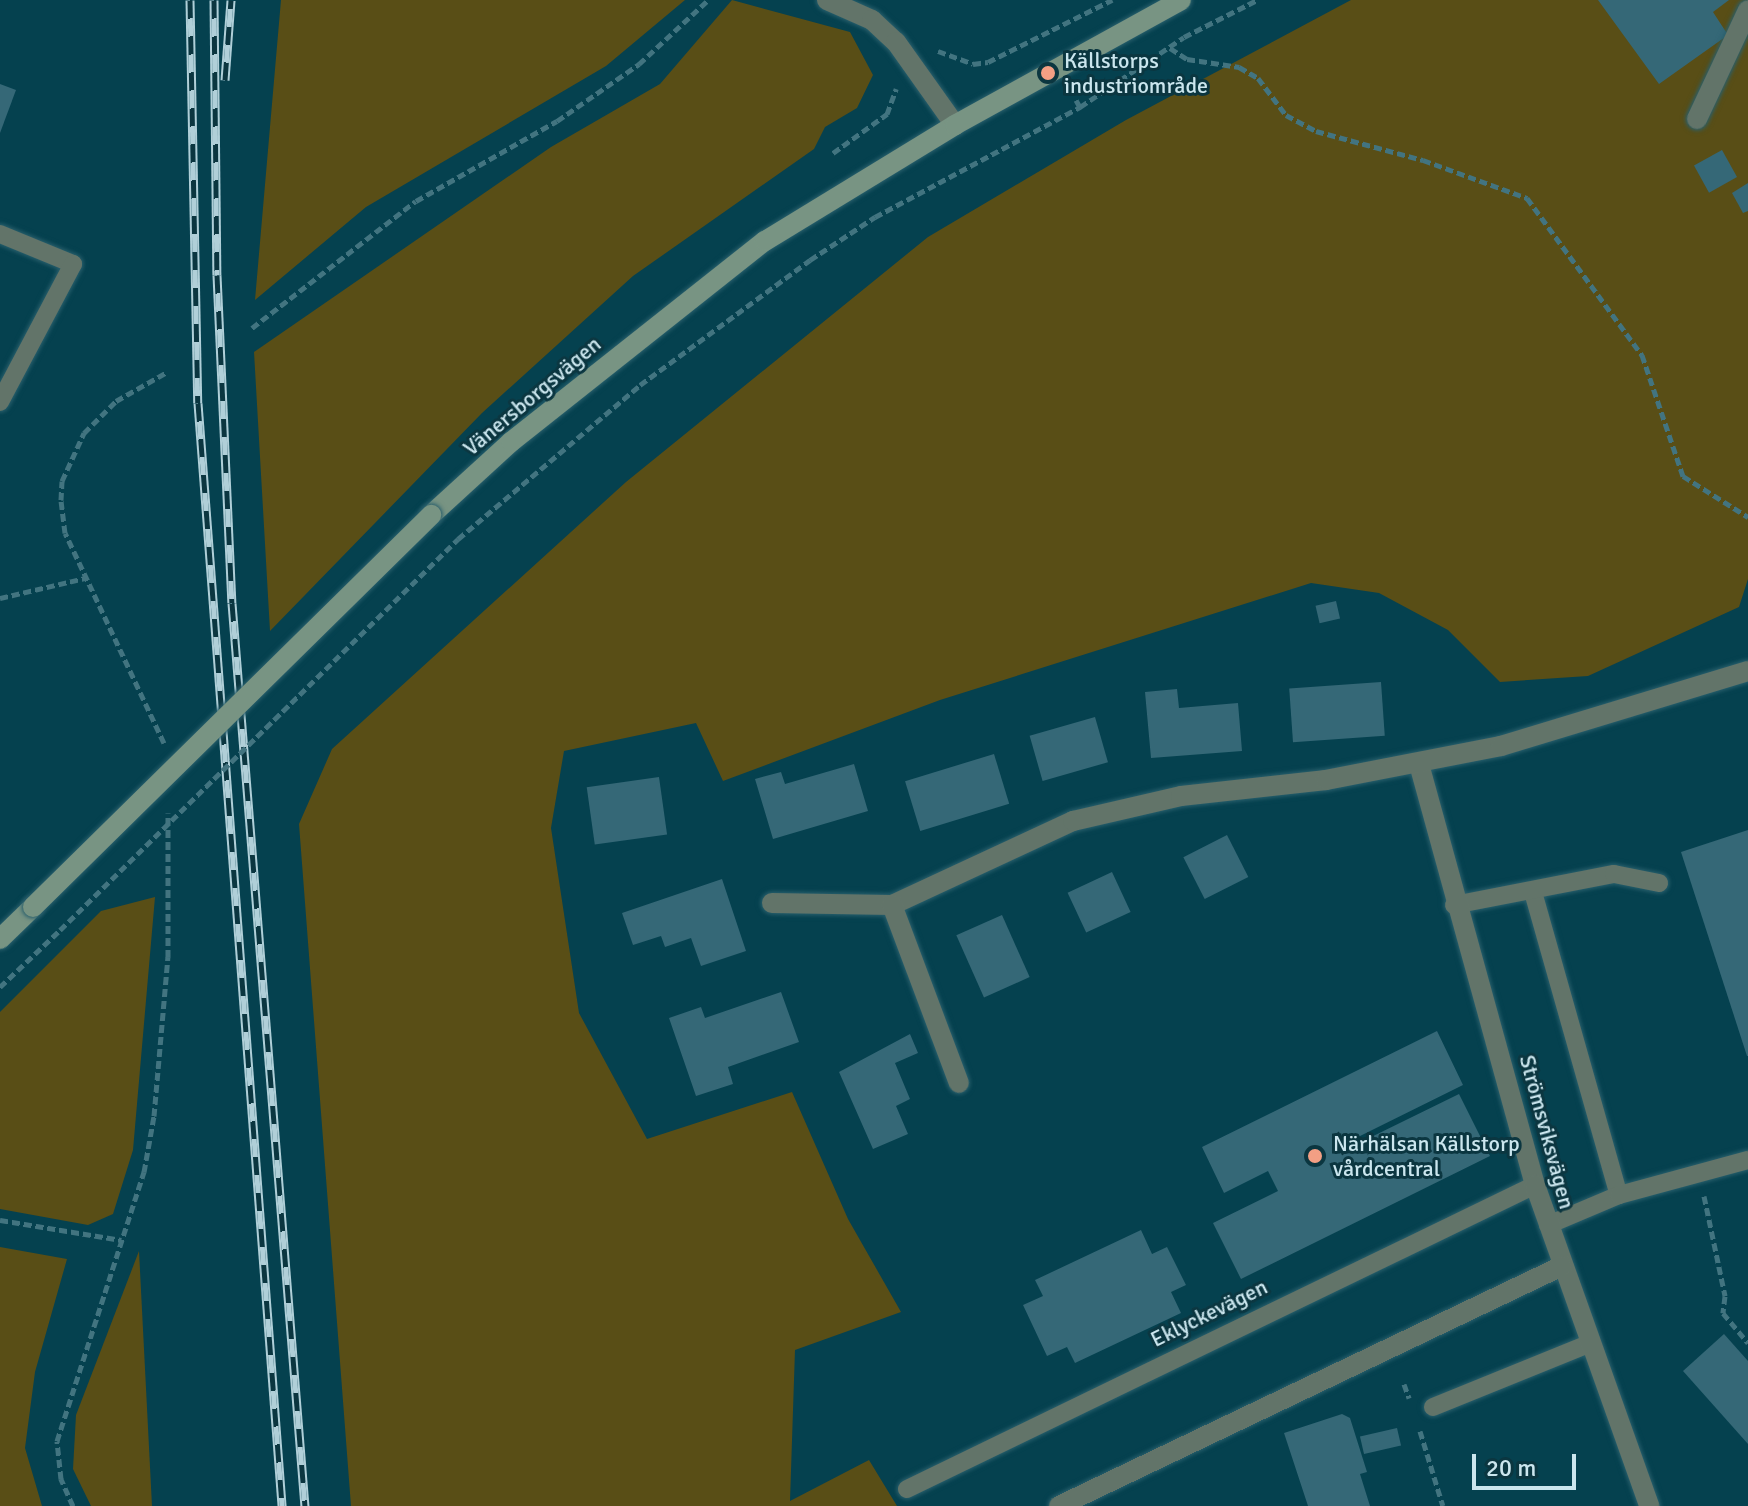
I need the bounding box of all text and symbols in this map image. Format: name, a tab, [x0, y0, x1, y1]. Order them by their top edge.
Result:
place label: Källstorps industriområde	[1064, 47, 1208, 98]
marker: Källstorps industriområde	[1039, 64, 1057, 82]
street label: Vänersborgsvägen	[458, 331, 606, 461]
street label: Strömsviksvägen	[1514, 1052, 1580, 1212]
place label: Närhälsan Källstorp vårdcentral	[1333, 1130, 1520, 1182]
marker: Närhälsan Källstorp vårdcentral	[1304, 1145, 1326, 1167]
street label: Eklyckevägen	[1146, 1273, 1272, 1353]
scale bar	[1476, 1438, 1580, 1488]
text: 20 m	[1486, 1453, 1536, 1483]

